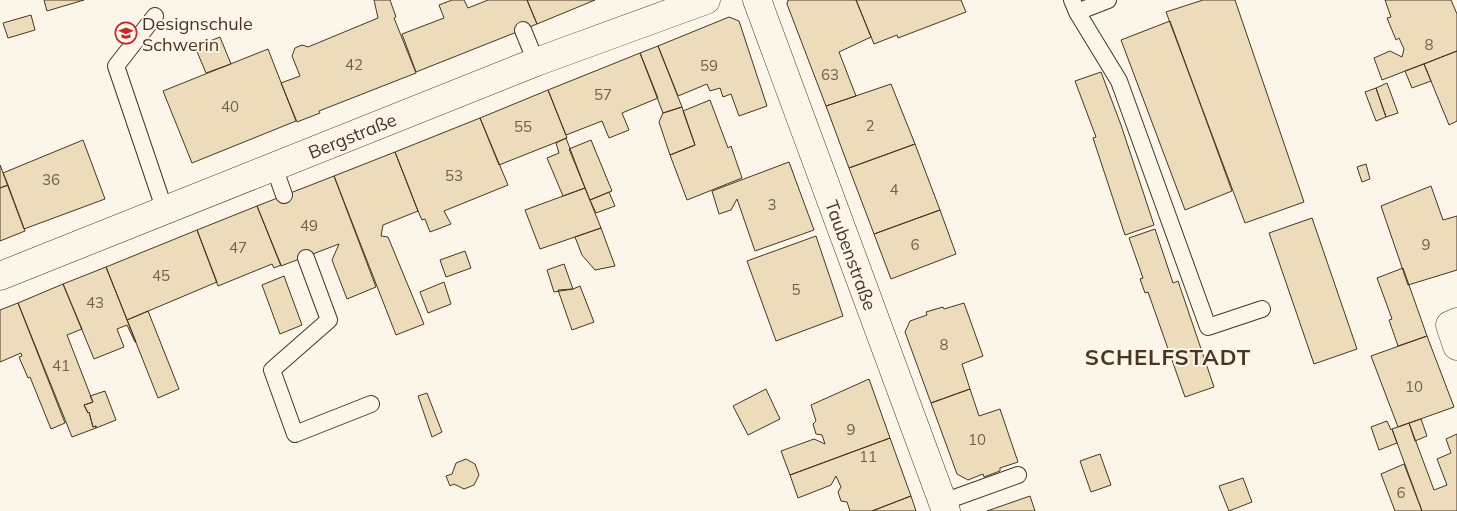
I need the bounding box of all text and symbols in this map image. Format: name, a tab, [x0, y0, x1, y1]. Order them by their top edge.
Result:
place label: Designschule Schwerin	[142, 12, 253, 56]
school or university icon: Designschule Schwerin	[114, 21, 138, 45]
house number: 8	[1424, 35, 1434, 54]
house number: 42	[345, 55, 363, 74]
house number: 59	[700, 56, 718, 75]
house number: 63	[821, 65, 839, 84]
house number: 57	[594, 85, 612, 104]
house number: 40	[221, 97, 239, 116]
street label: Bergstraße	[305, 108, 399, 163]
house number: 2	[865, 116, 875, 135]
house number: 55	[514, 117, 532, 136]
house number: 53	[445, 166, 463, 185]
house number: 36	[42, 170, 60, 189]
house number: 4	[889, 180, 899, 199]
house number: 3	[767, 195, 777, 214]
street label: Taubenstraße	[821, 197, 882, 313]
house number: 49	[300, 216, 318, 235]
house number: 6	[910, 235, 920, 254]
house number: 9	[1421, 235, 1431, 254]
house number: 47	[229, 238, 247, 257]
house number: 45	[152, 266, 170, 285]
house number: 5	[791, 280, 801, 299]
house number: 43	[86, 293, 104, 312]
house number: 8	[939, 335, 949, 354]
district label: SCHELFSTADT	[1085, 343, 1251, 371]
house number: 41	[52, 356, 70, 375]
house number: 10	[1405, 377, 1423, 396]
house number: 9	[846, 420, 856, 439]
house number: 10	[968, 430, 986, 449]
house number: 11	[859, 447, 877, 466]
house number: 6	[1396, 483, 1406, 502]

